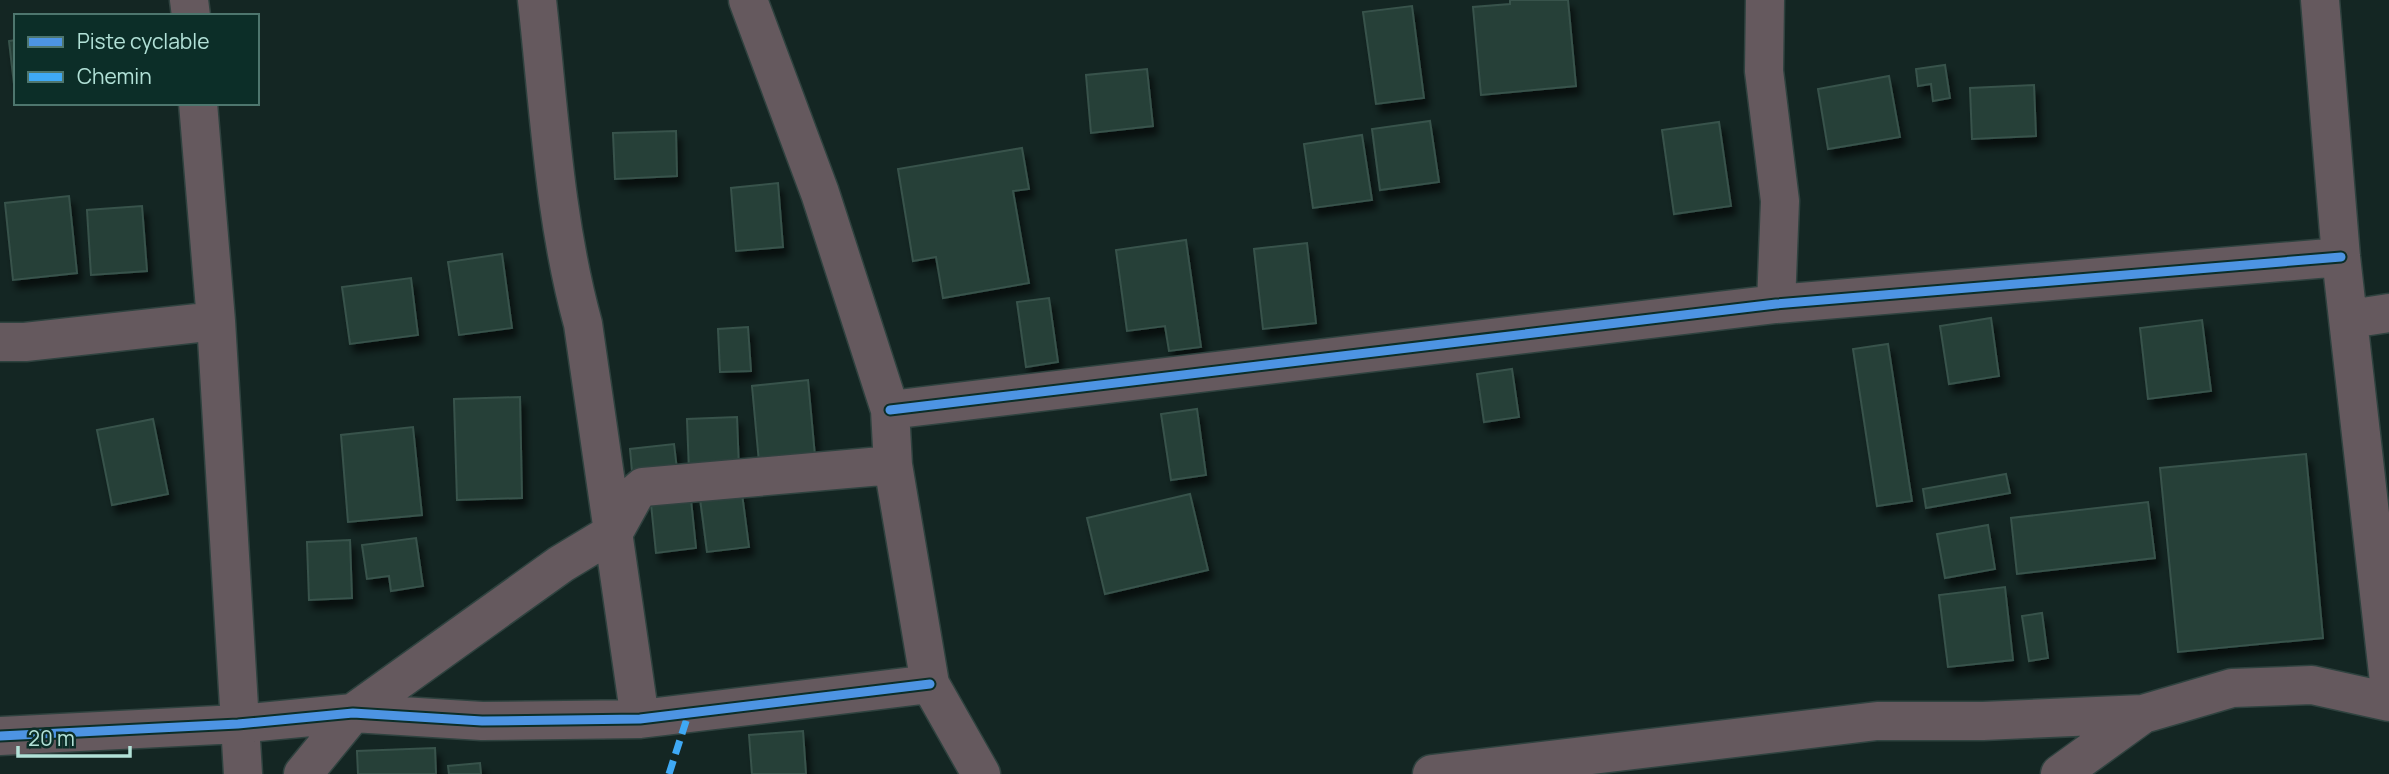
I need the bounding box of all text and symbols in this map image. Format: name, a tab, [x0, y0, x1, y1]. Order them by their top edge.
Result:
legend	[14, 14, 259, 105]
text: Piste cyclable	[77, 27, 209, 55]
text: Chemin	[77, 62, 152, 90]
scale bar	[18, 714, 130, 758]
text: 20 m	[28, 724, 75, 752]

